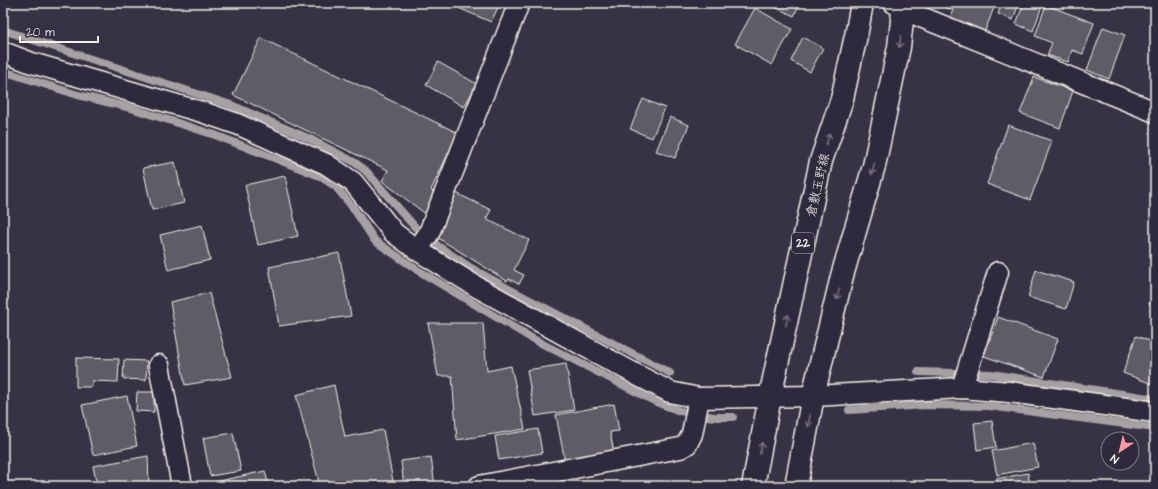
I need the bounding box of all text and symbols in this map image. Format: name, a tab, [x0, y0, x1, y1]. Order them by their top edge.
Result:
scale bar	[20, 18, 98, 44]
text: 20 m	[26, 24, 55, 41]
one-way arrow	[896, 35, 904, 48]
one-way arrow	[825, 133, 832, 146]
street label: 倉敷玉野線	[802, 151, 834, 219]
one-way arrow	[869, 162, 876, 175]
road number: 22	[792, 233, 814, 253]
one-way arrow	[833, 287, 841, 300]
one-way arrow	[783, 314, 791, 327]
one-way arrow	[805, 414, 813, 427]
north arrow	[1100, 431, 1140, 471]
one-way arrow	[757, 442, 765, 455]
text: N	[1107, 451, 1122, 467]

